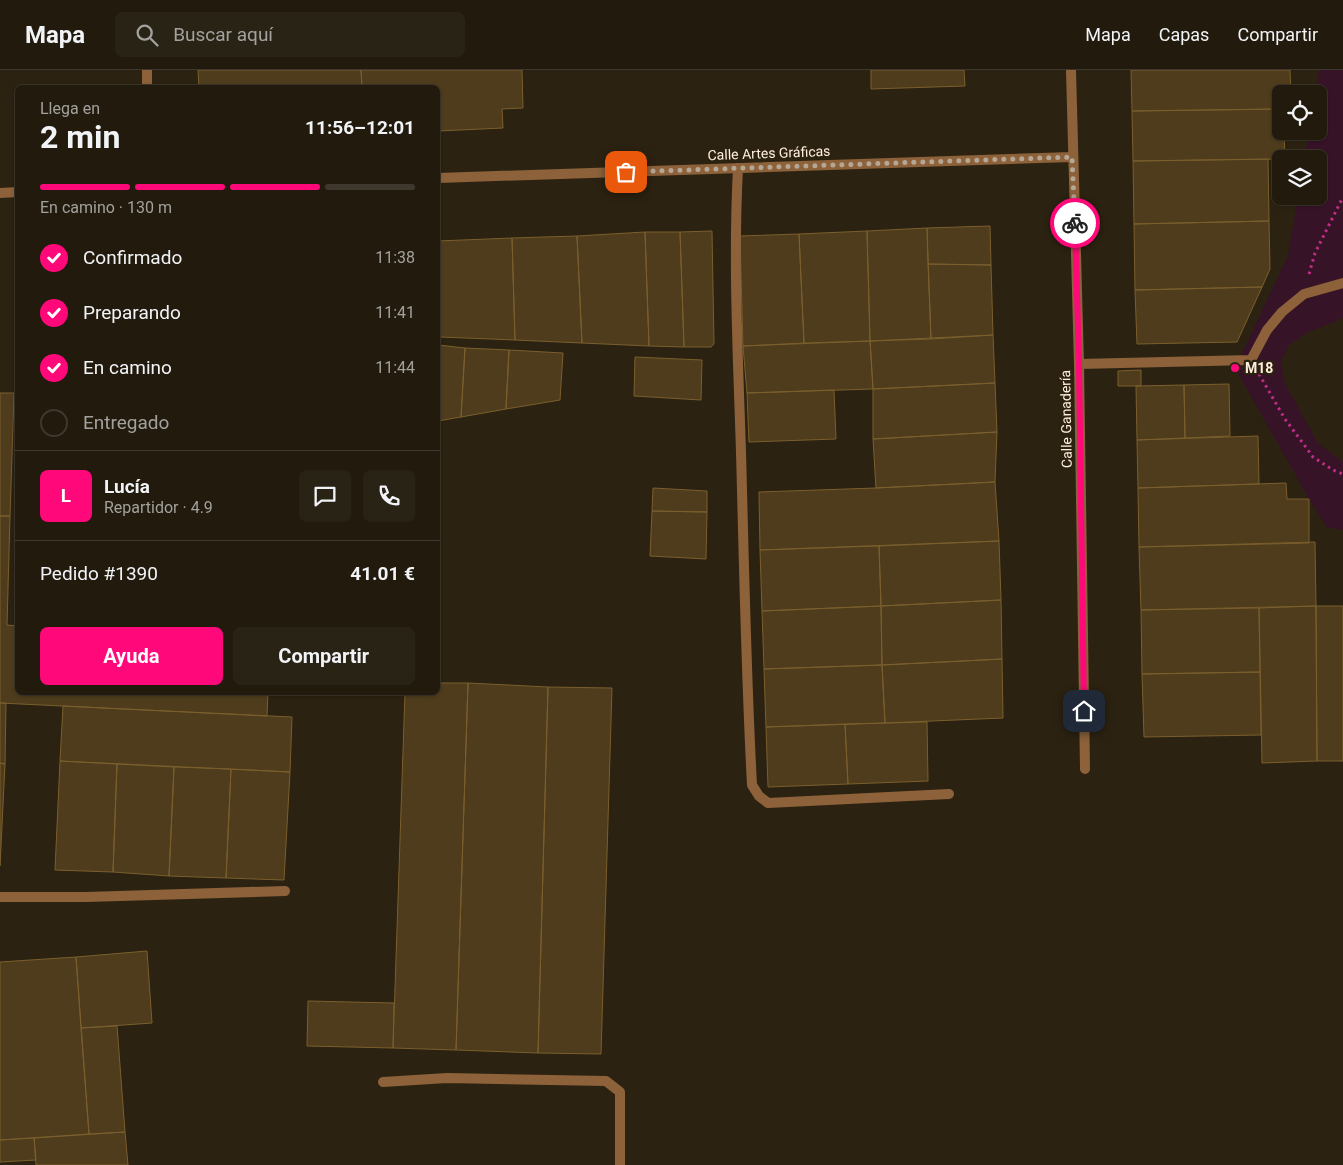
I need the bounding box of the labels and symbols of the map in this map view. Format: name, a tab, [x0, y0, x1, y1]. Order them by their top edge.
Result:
street label: Calle Artes Gráficas	[707, 143, 831, 163]
pin	[605, 151, 647, 193]
courier	[1050, 198, 1100, 248]
place label: M18	[1245, 360, 1273, 376]
marker: M18	[1229, 362, 1241, 374]
street label: Calle Ganadería	[1057, 370, 1075, 468]
pin	[1063, 690, 1105, 732]

